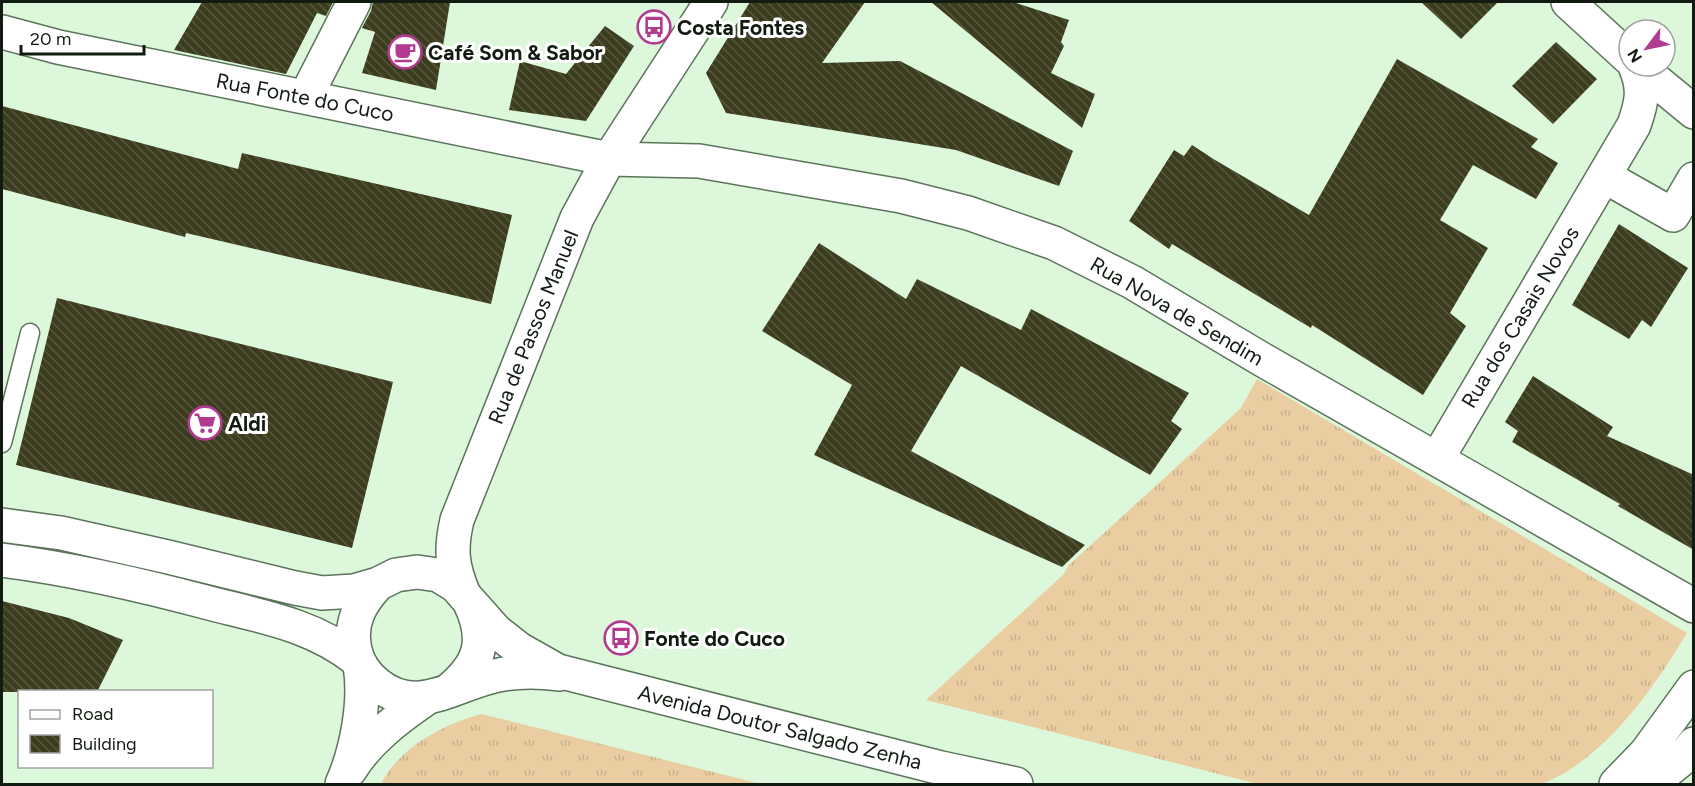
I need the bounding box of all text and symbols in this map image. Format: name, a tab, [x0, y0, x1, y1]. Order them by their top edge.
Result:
bus stop icon: Costa Fontes	[636, 9, 672, 45]
place label: Costa Fontes	[677, 15, 804, 40]
scale bar	[21, 18, 144, 56]
north arrow	[1617, 18, 1677, 78]
text: 20 m	[30, 28, 71, 50]
cafe icon: Café Som & Sabor	[387, 34, 423, 70]
place label: Café Som & Sabor	[428, 40, 603, 65]
text: N	[1623, 45, 1646, 66]
street label: Rua Fonte do Cuco	[214, 68, 396, 126]
street label: Rua dos Casais Novos	[1456, 222, 1584, 412]
street label: Rua de Passos Manuel	[483, 226, 583, 428]
street label: Rua Nova de Sendim	[1086, 251, 1268, 371]
supermarket icon: Aldi	[187, 405, 223, 441]
place label: Aldi	[228, 411, 266, 436]
bus stop icon: Fonte do Cuco	[603, 620, 639, 656]
place label: Fonte do Cuco	[644, 626, 785, 651]
street label: Avenida Doutor Salgado Zenha	[636, 680, 924, 774]
legend	[18, 690, 213, 768]
text: Road	[72, 703, 113, 725]
text: Building	[72, 733, 137, 755]

